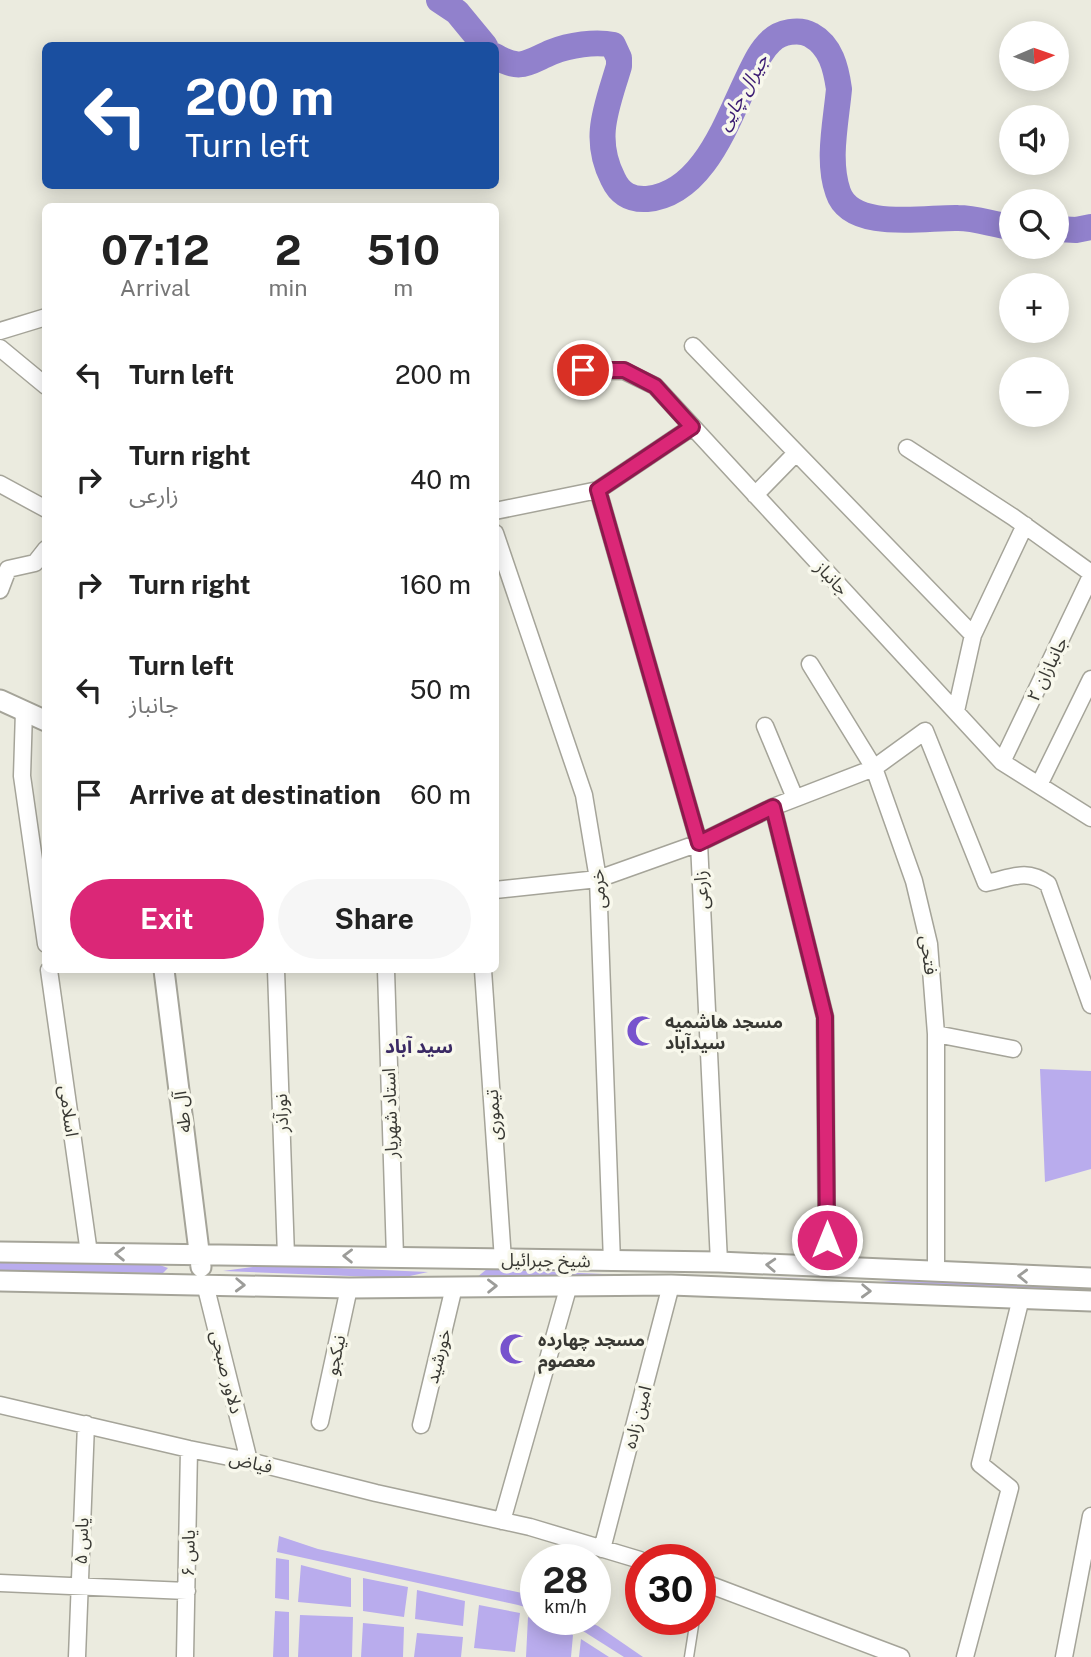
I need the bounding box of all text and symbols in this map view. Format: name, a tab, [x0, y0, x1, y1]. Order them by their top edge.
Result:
north arrow	[999, 21, 1069, 91]
map controls	[999, 21, 1069, 427]
water label: جیرال چایی	[711, 49, 775, 135]
text: 200 m	[185, 68, 334, 126]
icon: left	[70, 70, 161, 161]
button: sound	[999, 105, 1069, 175]
text: Turn left	[185, 127, 310, 164]
button: search	[999, 189, 1069, 259]
text: 07:12	[101, 225, 210, 274]
text: 2	[275, 225, 301, 274]
text: 510	[367, 225, 440, 274]
button: +	[999, 273, 1069, 343]
text: Arrival	[120, 274, 191, 301]
text: min	[269, 274, 308, 301]
text: m	[393, 274, 413, 301]
pin	[553, 340, 613, 400]
icon: arrive	[564, 351, 602, 389]
icon: left	[70, 356, 108, 394]
button: −	[999, 357, 1069, 427]
text: Turn left	[129, 359, 234, 390]
text: 200 m	[395, 359, 471, 390]
text: Turn right	[129, 440, 251, 471]
icon: right	[70, 461, 108, 499]
text: 40 m	[410, 464, 471, 495]
text: زارعی	[129, 481, 179, 508]
street label: جانباز	[810, 556, 853, 600]
icon: right	[70, 566, 108, 604]
text: Turn right	[129, 569, 251, 600]
text: 160 m	[400, 569, 471, 600]
street label: جانبازان ۲	[1022, 633, 1073, 705]
text: Turn left	[129, 650, 234, 681]
icon: left	[70, 671, 108, 709]
text: 50 m	[410, 674, 471, 705]
text: جانباز	[129, 691, 178, 718]
icon: arrive	[70, 776, 108, 814]
text: Arrive at destination	[129, 779, 381, 810]
text: 60 m	[410, 779, 471, 810]
street label: خرمی	[586, 868, 611, 910]
street label: زارعی	[689, 870, 714, 910]
button: Exit	[70, 879, 264, 959]
button: Share	[278, 879, 471, 959]
street label: فتحی	[915, 934, 942, 976]
place label: مسجد هاشمیه سیدآباد	[665, 1011, 783, 1053]
mosque icon: مسجد هاشمیه سیدآباد	[625, 1014, 659, 1048]
district label: سید آباد	[385, 1035, 453, 1057]
street label: استاد شهریار	[378, 1067, 403, 1160]
street label: اسلامی	[54, 1084, 83, 1138]
street label: آل طه	[169, 1089, 196, 1134]
street label: تیموری	[481, 1089, 506, 1141]
street label: نورآذر	[270, 1093, 293, 1134]
position arrow	[790, 1203, 864, 1277]
one-way arrow	[114, 1246, 125, 1262]
one-way arrow	[342, 1248, 352, 1264]
street label: شیخ جبرائیل	[501, 1249, 591, 1274]
one-way arrow	[765, 1257, 776, 1272]
one-way arrow	[1017, 1268, 1028, 1283]
one-way arrow	[234, 1277, 245, 1292]
one-way arrow	[487, 1278, 497, 1294]
one-way arrow	[861, 1283, 872, 1298]
street label: خورشید	[421, 1326, 456, 1386]
street label: دلاور صبحی	[206, 1328, 247, 1416]
place label: مسجد چهارده معصوم	[538, 1329, 645, 1374]
mosque icon: مسجد چهارده معصوم	[498, 1332, 532, 1366]
street label: نیکجو	[321, 1333, 350, 1377]
street label: امین زاده	[619, 1383, 656, 1451]
street label: فیاض	[227, 1447, 275, 1478]
street label: یاس ۵	[70, 1517, 93, 1565]
street label: یاس ۶	[177, 1529, 200, 1577]
speed limit sign: 30	[625, 1544, 716, 1635]
text: 28	[543, 1560, 588, 1601]
text: km/h	[544, 1596, 587, 1617]

